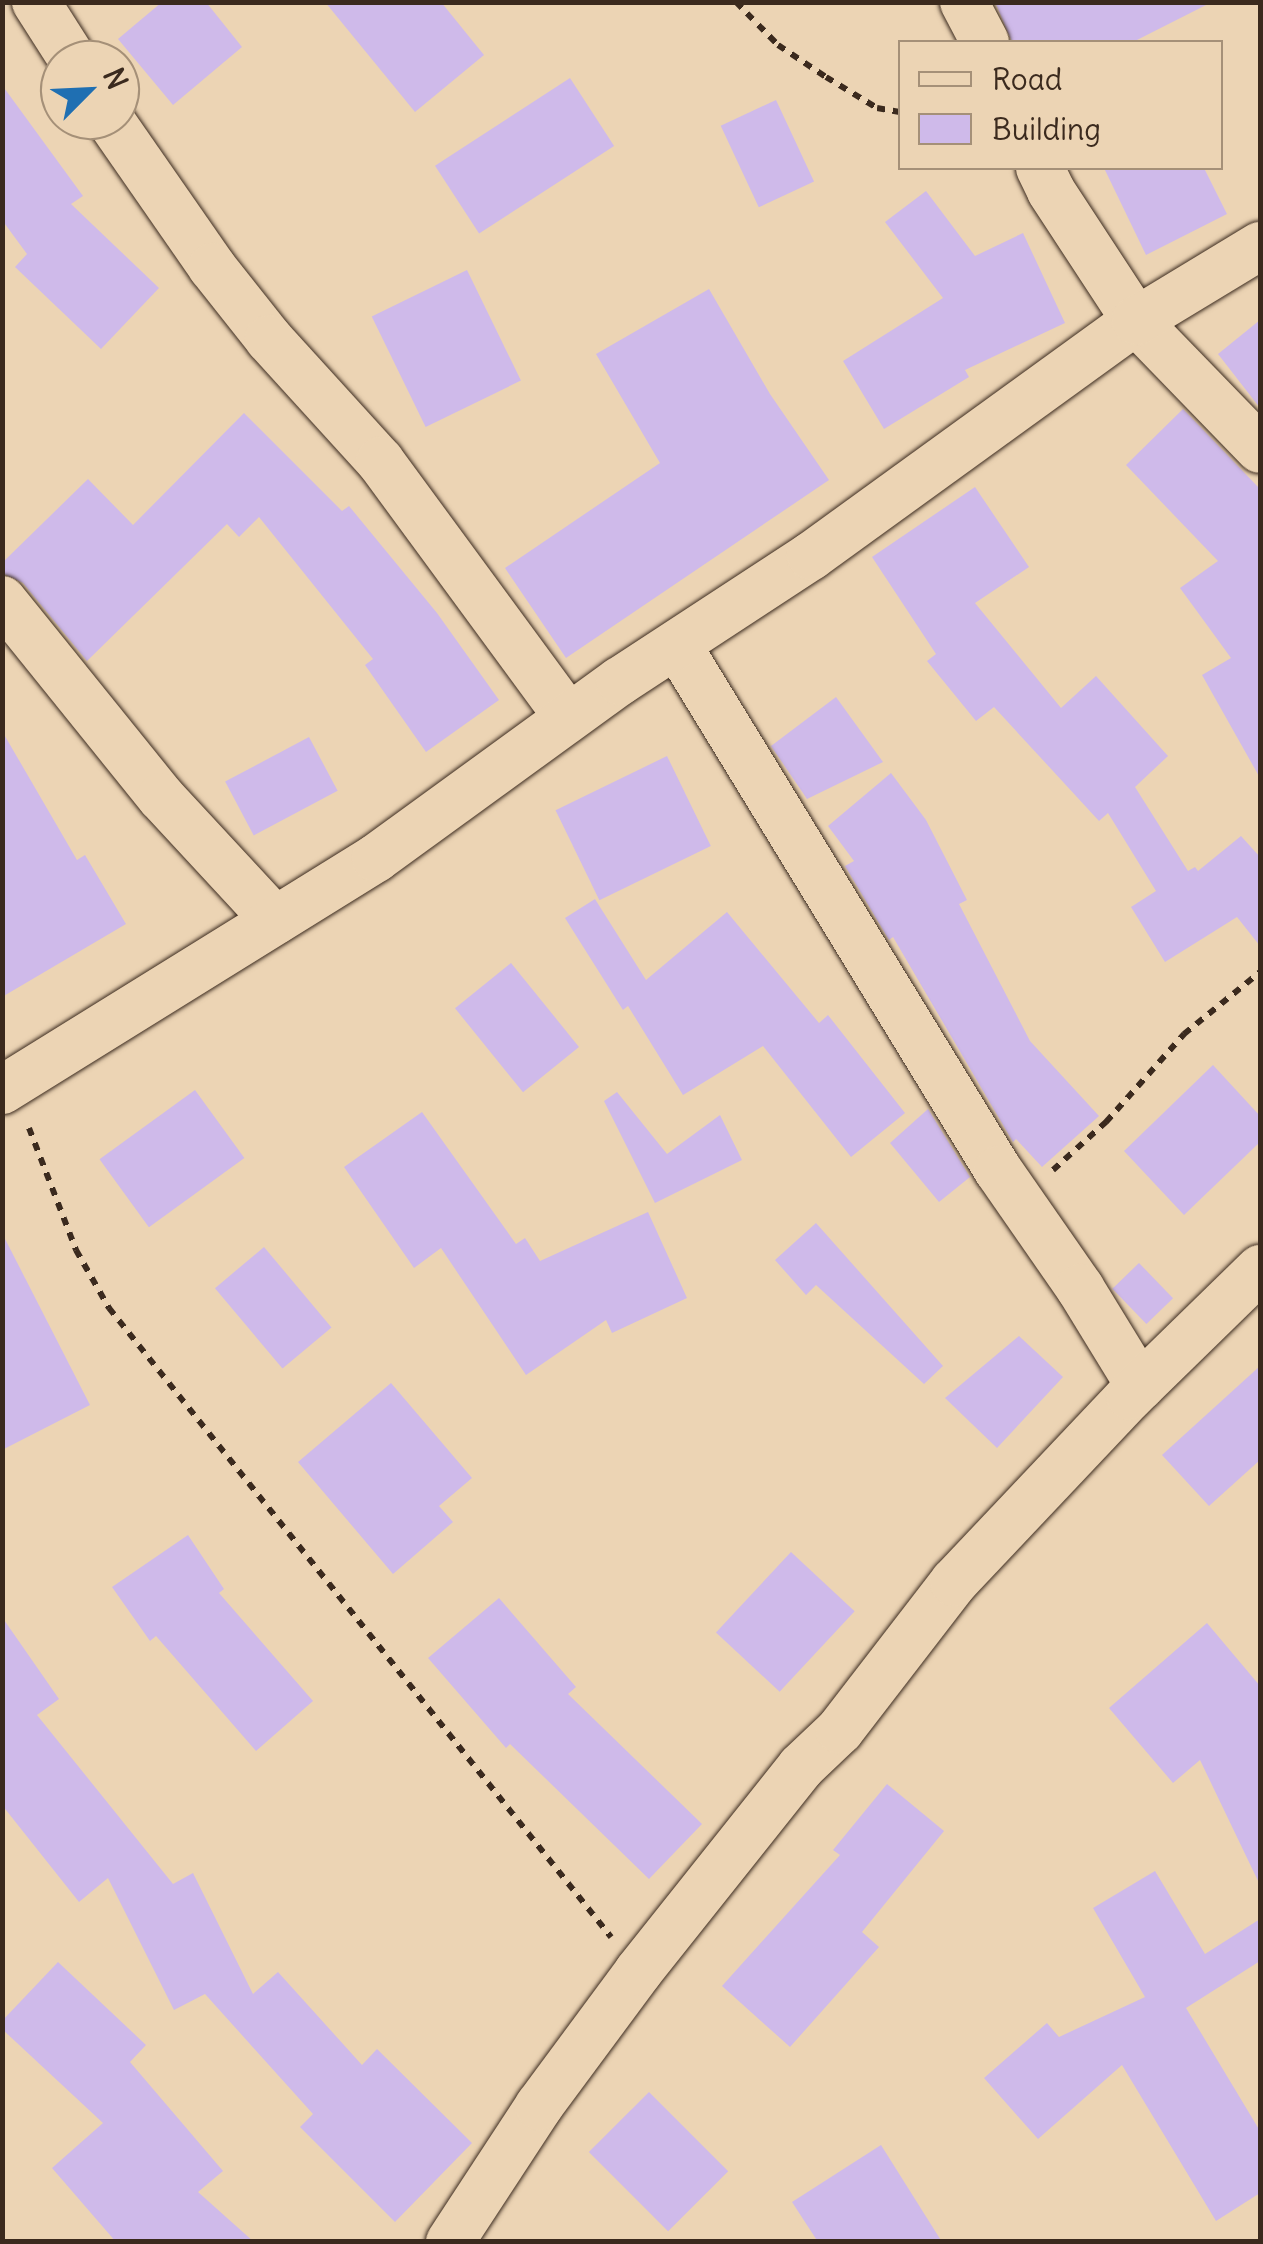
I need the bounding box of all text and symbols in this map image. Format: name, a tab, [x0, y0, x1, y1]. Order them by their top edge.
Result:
north arrow	[40, 40, 140, 140]
legend	[898, 40, 1223, 170]
text: Road	[992, 60, 1062, 98]
text: N	[95, 62, 136, 95]
text: Building	[992, 110, 1101, 148]

